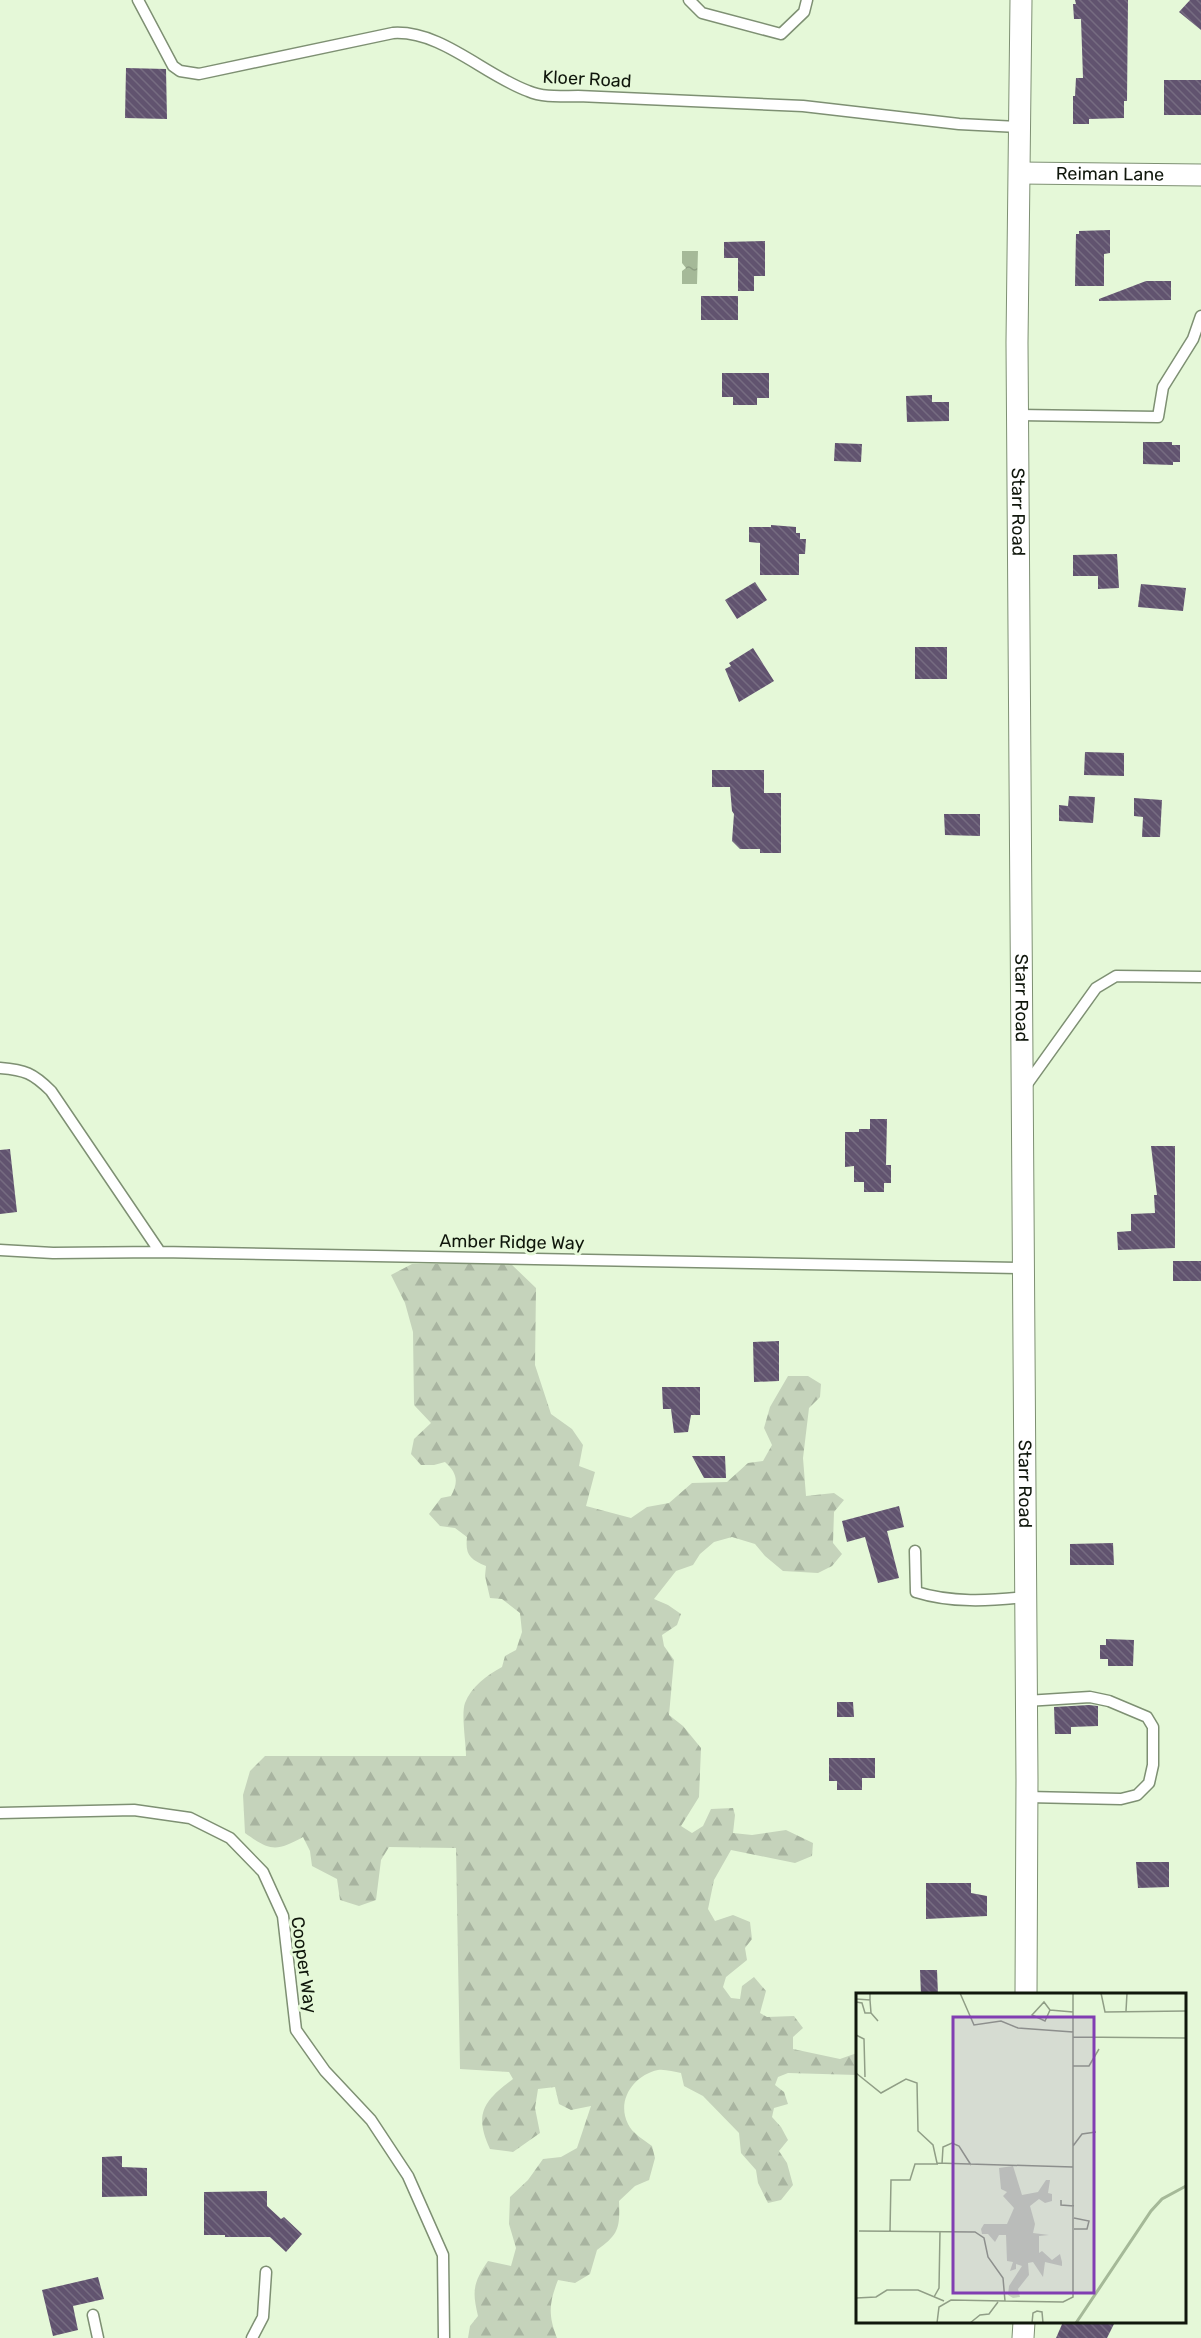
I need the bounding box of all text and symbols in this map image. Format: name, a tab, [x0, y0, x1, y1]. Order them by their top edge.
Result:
street label: Kloer Road	[542, 66, 632, 92]
street label: Reiman Lane	[1056, 162, 1164, 186]
street label: Starr Road	[1007, 468, 1029, 556]
street label: Starr Road	[1010, 954, 1033, 1042]
street label: Amber Ridge Way	[439, 1230, 585, 1254]
street label: Starr Road	[1014, 1440, 1036, 1528]
street label: Cooper Way	[286, 1915, 322, 2015]
inset map	[856, 1993, 1186, 2323]

